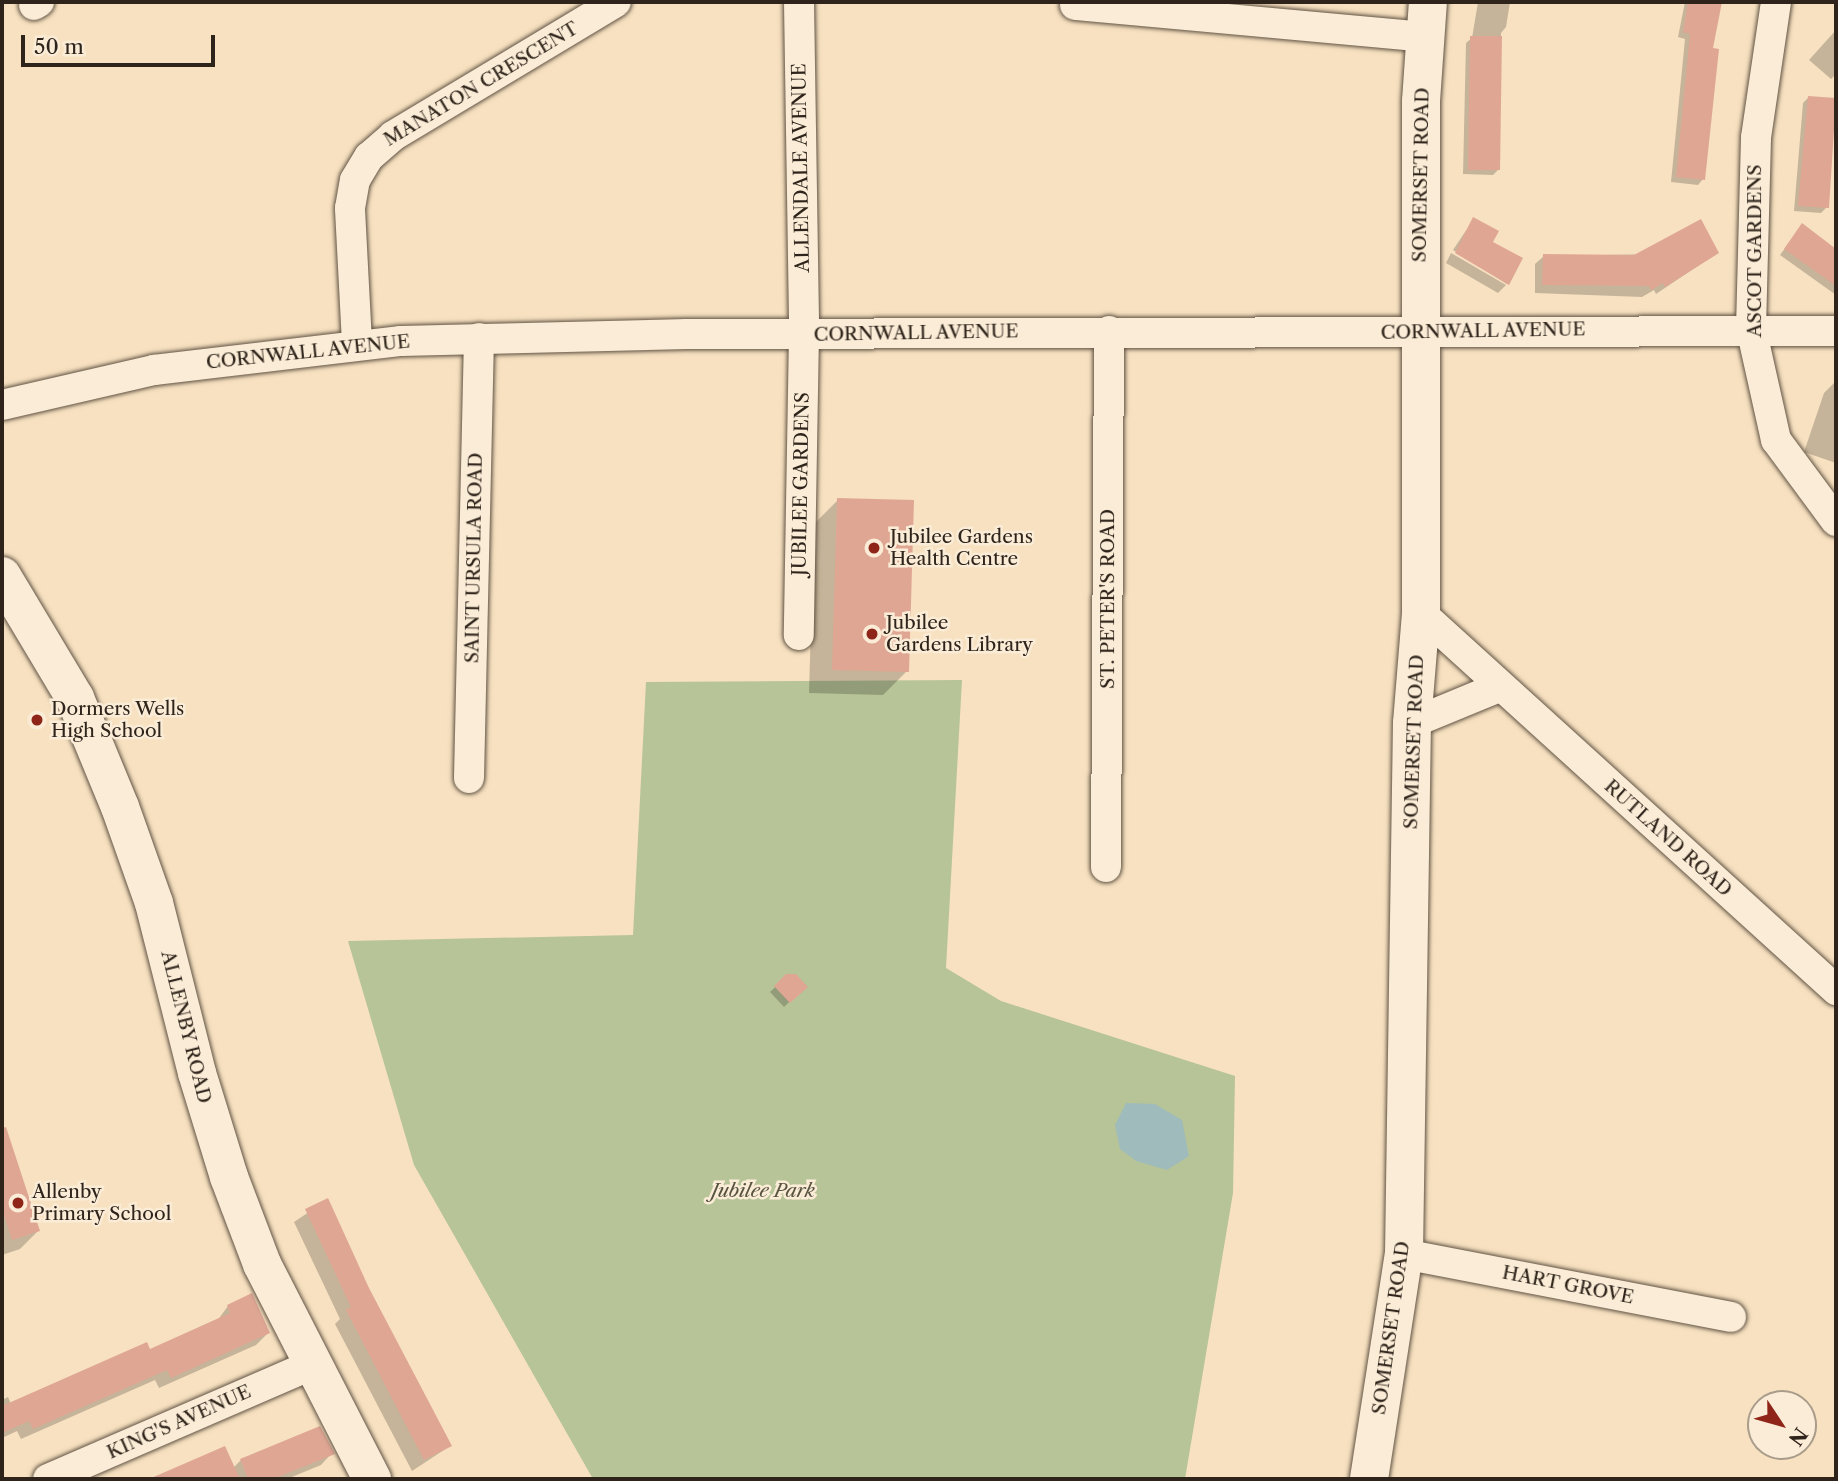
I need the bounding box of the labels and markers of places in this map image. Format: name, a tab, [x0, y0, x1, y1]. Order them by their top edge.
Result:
place label: Jubilee Gardens Health Centre	[890, 526, 1033, 570]
marker: Jubilee Gardens Health Centre	[864, 538, 884, 558]
place label: Jubilee Gardens Library	[886, 612, 1033, 656]
marker: Jubilee Gardens Library	[864, 626, 880, 642]
place label: Dormers Wells High School	[51, 698, 185, 742]
marker: Dormers Wells High School	[29, 712, 45, 728]
place label: Allenby Primary School	[32, 1181, 172, 1225]
marker: Allenby Primary School	[10, 1195, 26, 1211]

